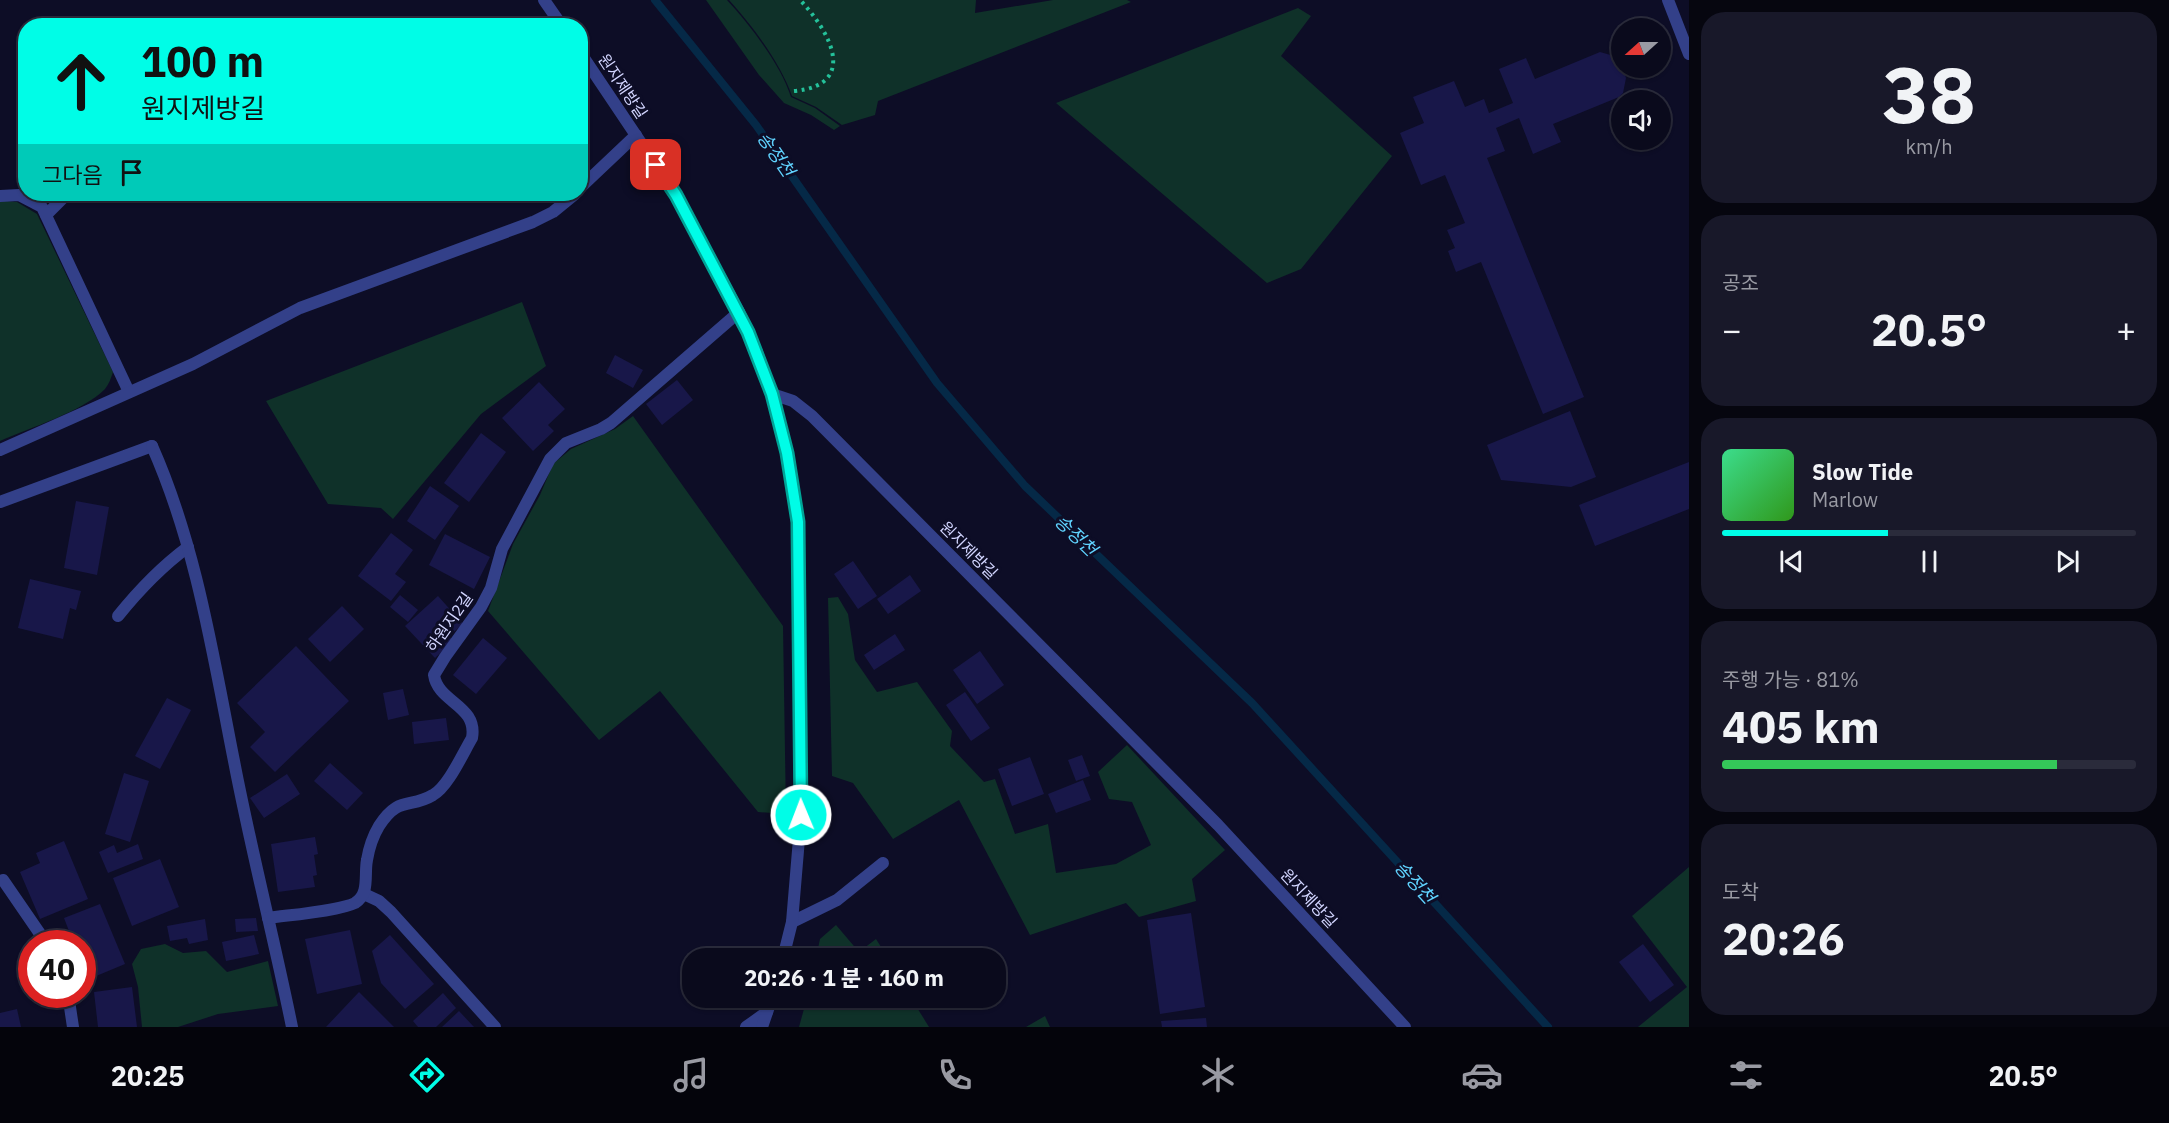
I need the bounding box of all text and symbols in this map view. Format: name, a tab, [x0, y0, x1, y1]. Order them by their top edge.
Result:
north arrow	[1611, 18, 1671, 78]
map controls	[1611, 18, 1671, 150]
text: 100 m	[141, 34, 264, 89]
icon: ahead	[42, 42, 120, 120]
text: 38	[1882, 43, 1976, 144]
street label: 원지제방길	[594, 50, 652, 122]
text: 원지제방길	[141, 90, 265, 125]
button: sound	[1611, 90, 1671, 150]
water label: 송정천	[752, 127, 801, 183]
text: km/h	[1905, 133, 1953, 160]
pin	[630, 139, 681, 190]
icon: arrive	[639, 148, 672, 181]
icon: arrive	[115, 156, 148, 189]
text: 그다음	[42, 160, 103, 189]
text: 공조	[1722, 269, 1759, 296]
text: 20.5°	[1871, 300, 1987, 358]
text: −	[1722, 308, 1742, 351]
text: +	[2116, 308, 2136, 351]
text: Slow Tide	[1812, 457, 1913, 486]
text: Marlow	[1812, 486, 1878, 513]
water label: 송정천	[1050, 509, 1104, 562]
street label: 원지제방길	[936, 517, 1002, 583]
icon: previous	[1775, 545, 1808, 578]
icon: pause	[1913, 545, 1946, 578]
icon: next	[2051, 545, 2084, 578]
street label: 하원지2길	[421, 588, 477, 656]
text: 주행 가능 · 81%	[1722, 666, 1859, 693]
text: 405 km	[1722, 697, 1880, 755]
position arrow	[769, 783, 833, 847]
water label: 송정천	[1390, 856, 1442, 910]
street label: 원지제방길	[1277, 864, 1341, 932]
text: 도착	[1722, 878, 1759, 905]
text: 20:26	[1722, 909, 1845, 967]
speed limit sign: 40	[18, 930, 96, 1008]
text: 20:26 · 1 분 · 160 m	[744, 963, 944, 992]
icon: directions	[406, 1054, 448, 1096]
icon: music	[670, 1054, 712, 1096]
icon: phone	[934, 1054, 976, 1096]
icon: climate	[1197, 1054, 1239, 1096]
icon: car	[1461, 1054, 1503, 1096]
icon: filters	[1725, 1054, 1767, 1096]
text: 20:25	[111, 1058, 185, 1093]
text: 20.5°	[1988, 1058, 2058, 1093]

